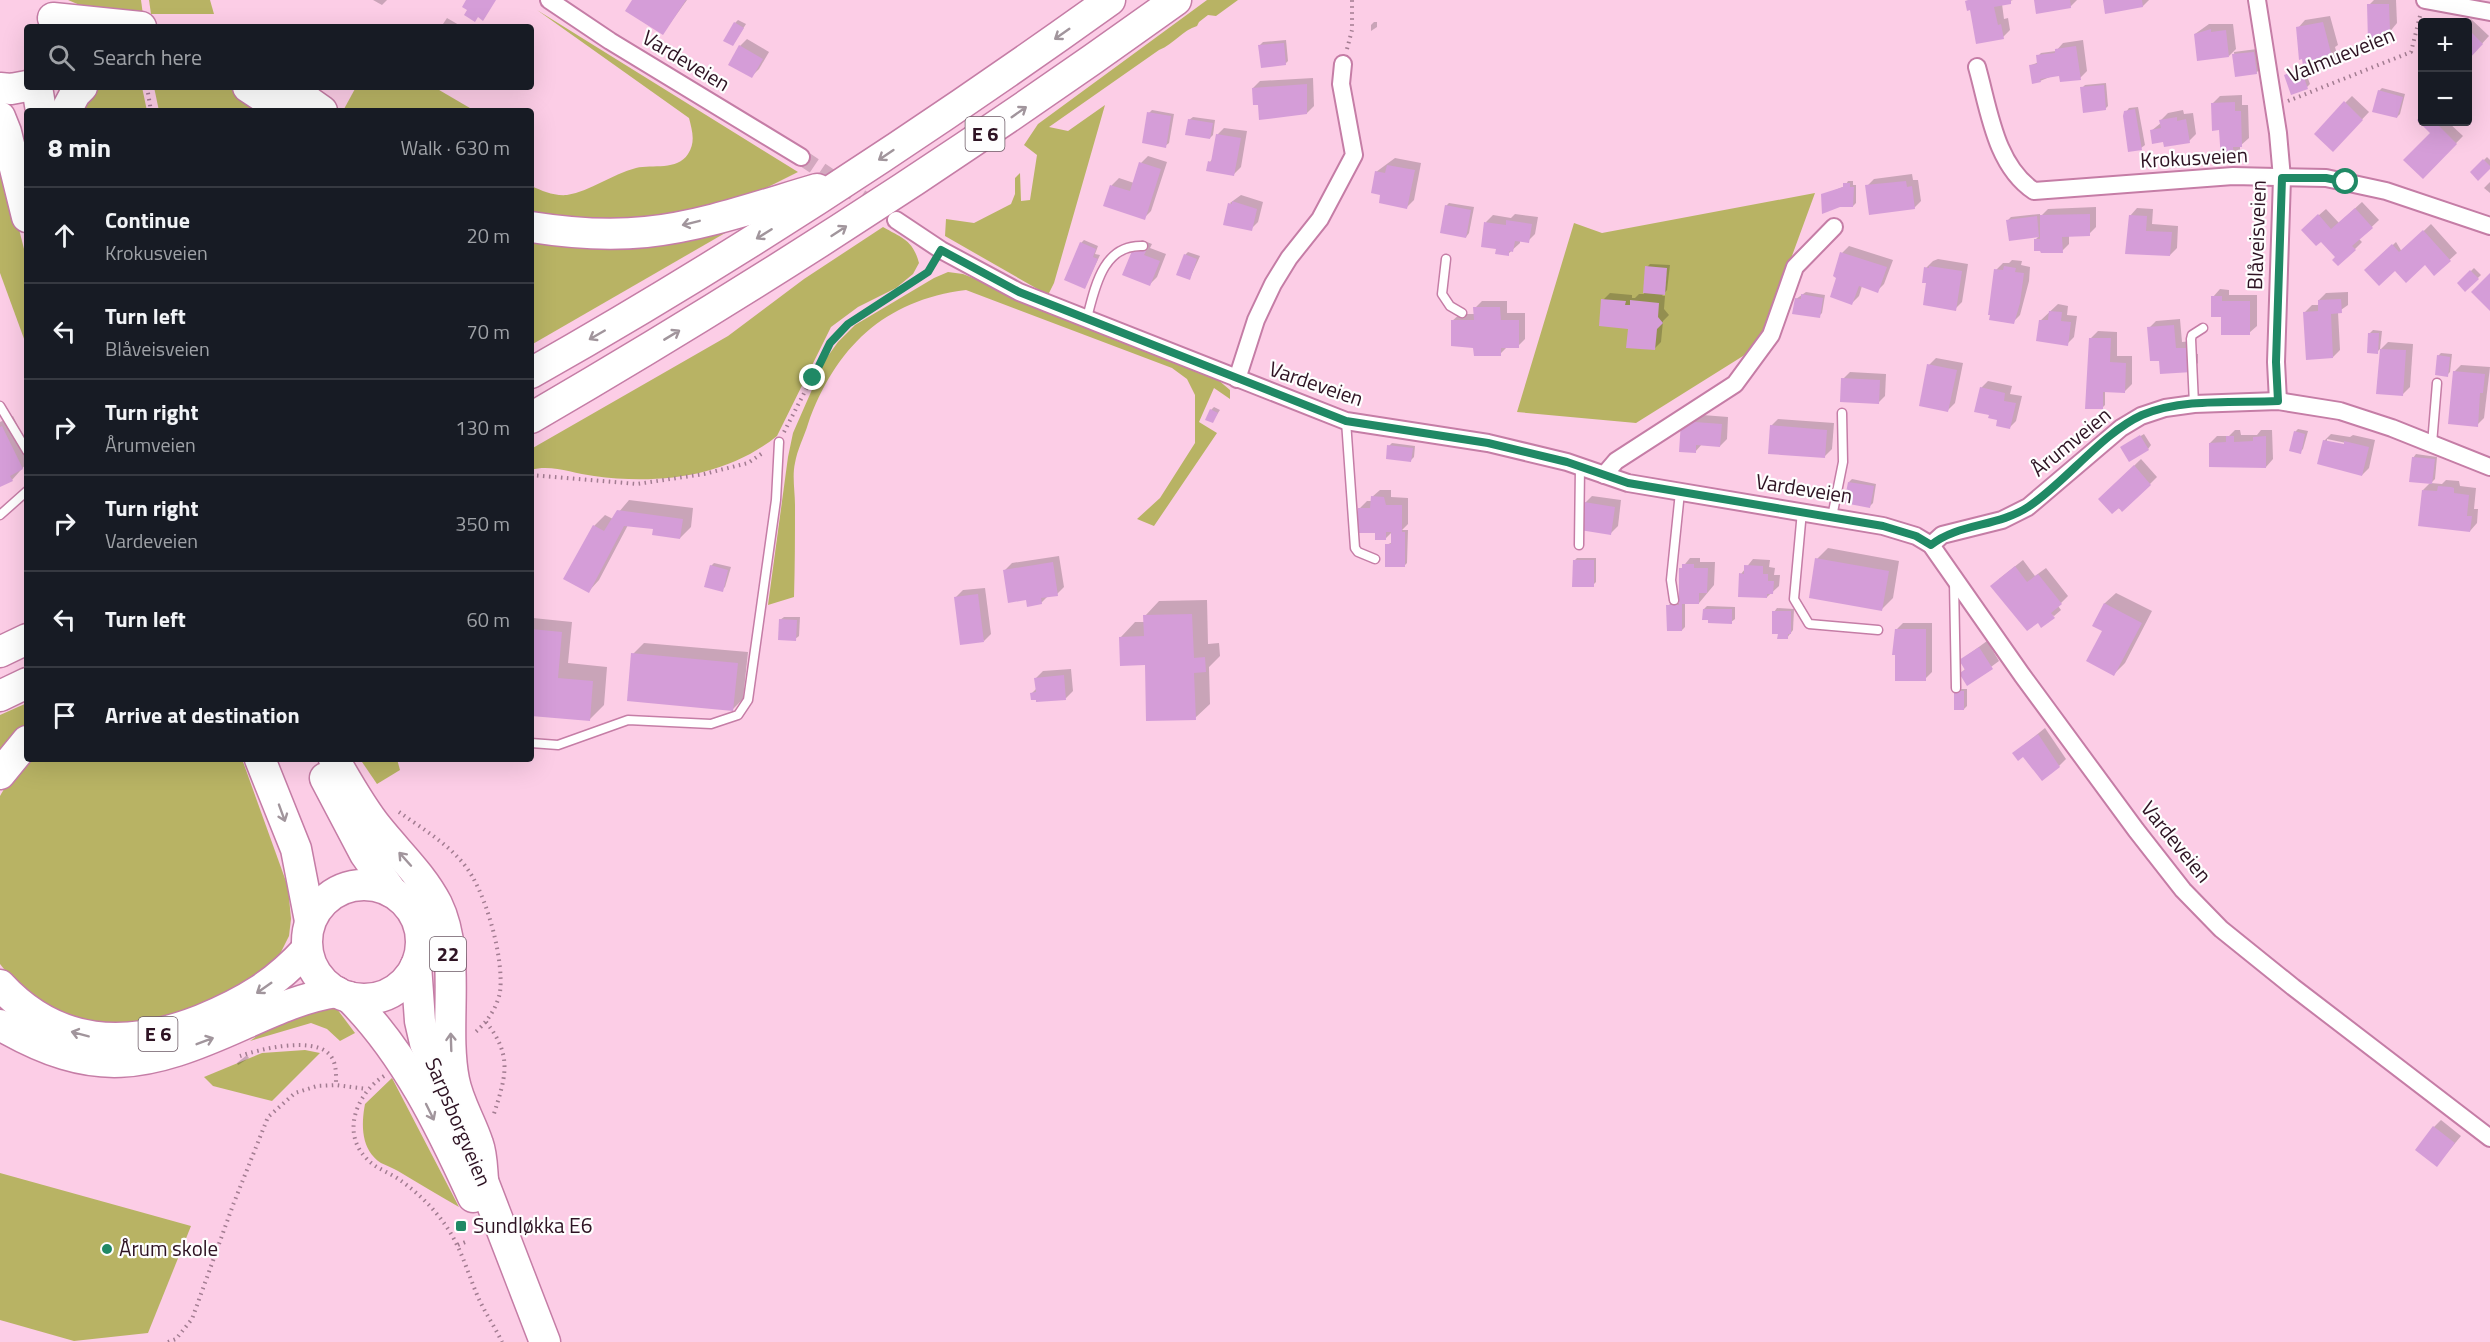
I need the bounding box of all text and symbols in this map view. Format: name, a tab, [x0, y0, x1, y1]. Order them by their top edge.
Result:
street label: Valmueveien	[2282, 18, 2399, 90]
map controls	[2418, 18, 2472, 126]
button: +	[2418, 18, 2472, 72]
street label: Vardeveien	[636, 21, 737, 99]
search box	[24, 24, 534, 90]
one-way arrow	[1055, 28, 1071, 40]
text: Search here	[93, 40, 202, 74]
icon: search	[45, 41, 78, 74]
button: −	[2418, 72, 2472, 126]
one-way arrow	[1010, 106, 1026, 118]
road number: E 6	[966, 117, 1004, 151]
text: 8 min	[48, 128, 111, 167]
text: Walk · 630 m	[401, 132, 510, 163]
street label: Krokusveien	[2139, 138, 2249, 176]
one-way arrow	[878, 149, 895, 161]
route start	[2332, 168, 2358, 194]
street label: Blåveisveien	[2238, 179, 2274, 290]
text: Continue	[105, 203, 190, 237]
one-way arrow	[682, 218, 701, 230]
icon: ahead	[48, 219, 81, 252]
text: 20 m	[466, 220, 510, 251]
one-way arrow	[830, 225, 846, 237]
one-way arrow	[756, 228, 773, 240]
text: Krokusveien	[105, 237, 208, 268]
text: Turn left	[105, 299, 186, 333]
icon: left	[48, 315, 81, 348]
text: 70 m	[466, 316, 510, 347]
one-way arrow	[663, 329, 680, 341]
one-way arrow	[589, 330, 607, 341]
text: Blåveisveien	[105, 333, 210, 364]
street label: Vardeveien	[1265, 352, 1368, 414]
route end	[799, 364, 825, 390]
text: Turn right	[105, 395, 199, 429]
street label: Årumveien	[2023, 399, 2118, 484]
icon: right	[48, 411, 81, 444]
text: 130 m	[455, 412, 510, 443]
text: Årumveien	[105, 429, 196, 460]
street label: Vardeveien	[1753, 465, 1855, 511]
text: Turn right	[105, 491, 199, 525]
icon: right	[48, 507, 81, 540]
text: 350 m	[455, 508, 510, 539]
text: Vardeveien	[105, 525, 198, 556]
text: Turn left	[105, 602, 186, 636]
icon: left	[48, 603, 81, 636]
text: 60 m	[466, 604, 510, 635]
text: Arrive at destination	[105, 698, 300, 732]
icon: arrive	[48, 699, 81, 732]
street label: Vardeveien	[2134, 793, 2220, 889]
one-way arrow	[278, 803, 289, 822]
one-way arrow	[398, 852, 412, 867]
road number: 22	[430, 937, 466, 971]
one-way arrow	[256, 982, 273, 994]
road number: E 6	[138, 1017, 178, 1051]
one-way arrow	[71, 1028, 90, 1039]
one-way arrow	[445, 1033, 456, 1053]
one-way arrow	[195, 1035, 214, 1046]
street label: Sarpsborgveien	[417, 1052, 500, 1191]
one-way arrow	[425, 1103, 437, 1121]
place label: Sundløkka E6	[473, 1209, 592, 1241]
marker: Sundløkka E6	[454, 1219, 468, 1233]
place label: Årum skole	[119, 1232, 218, 1264]
marker: Årum skole	[100, 1242, 114, 1256]

